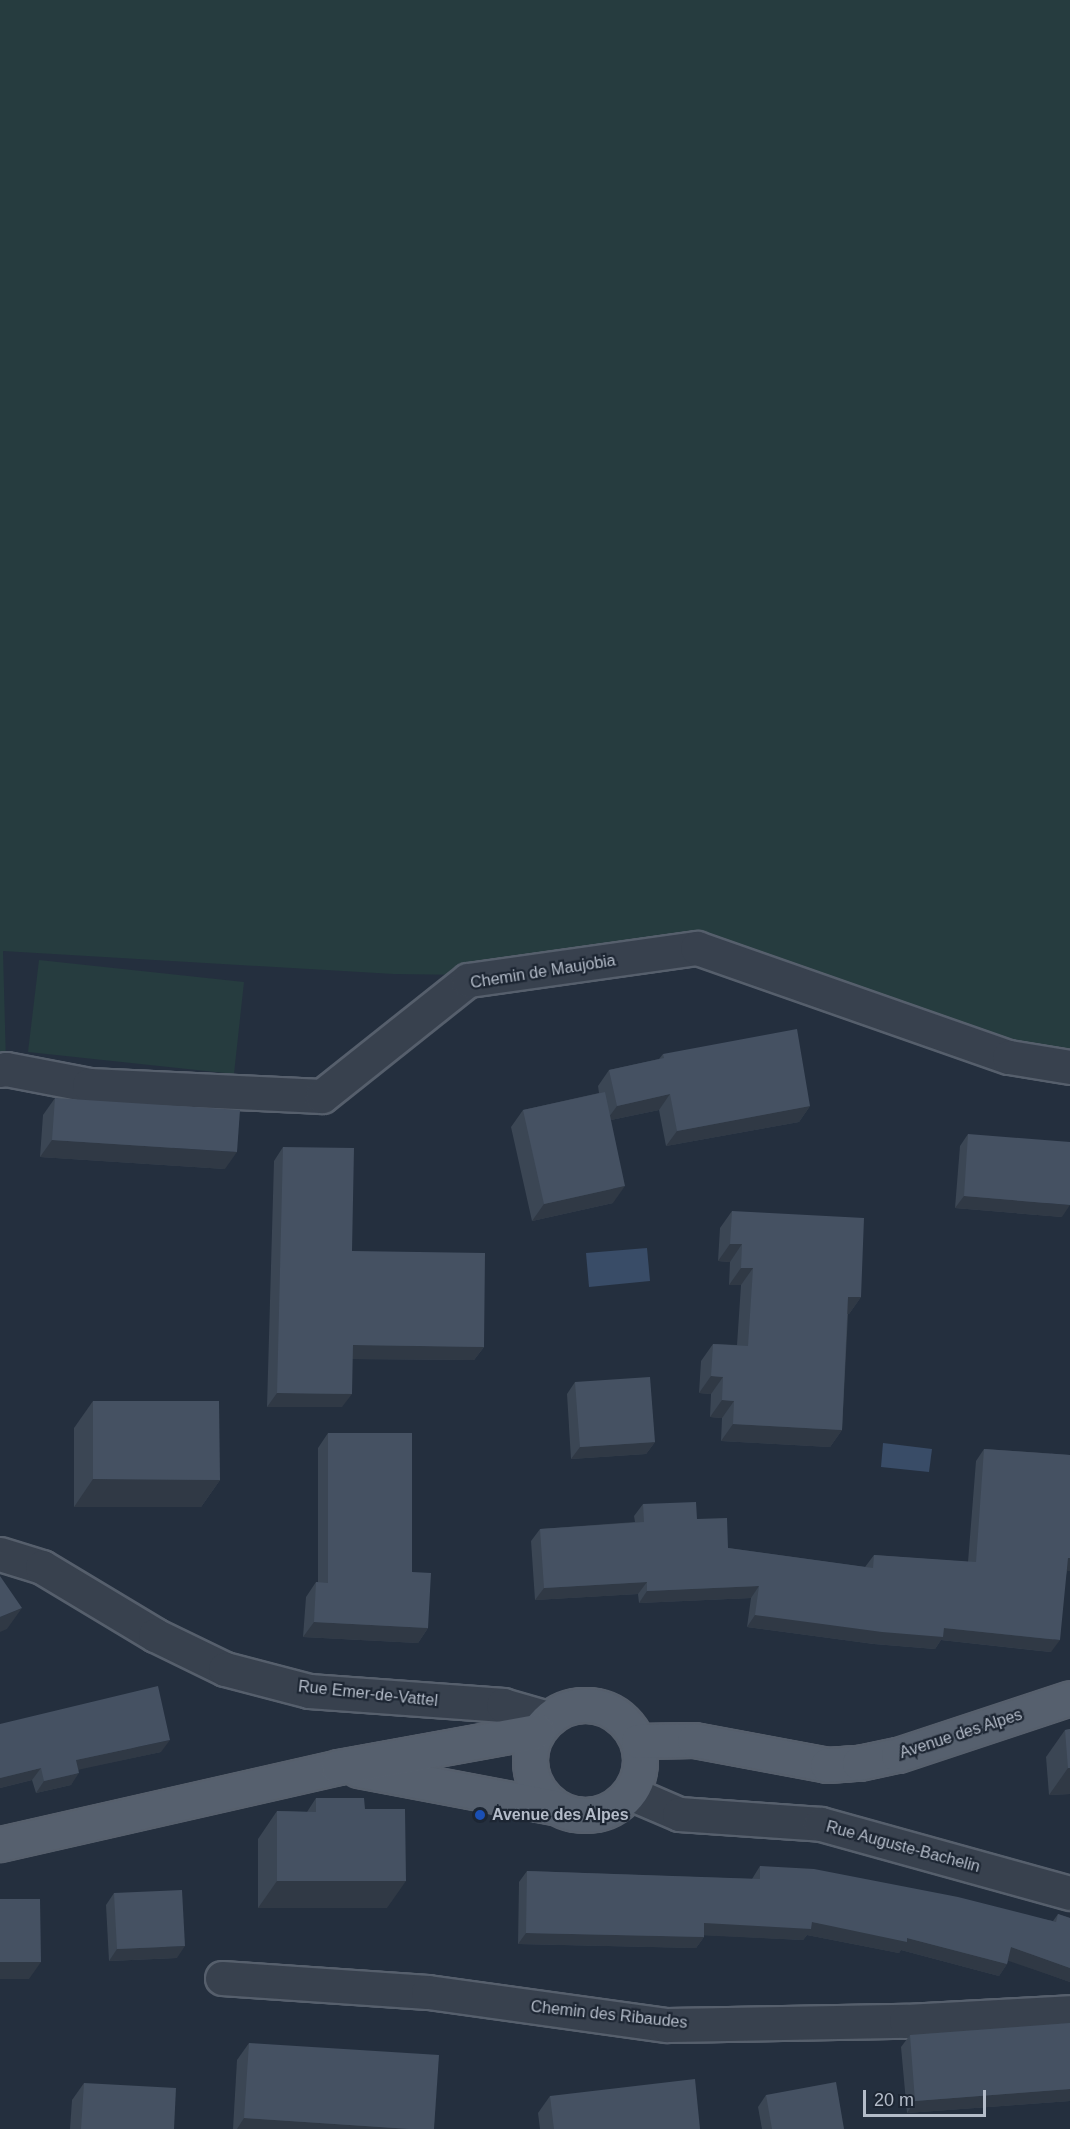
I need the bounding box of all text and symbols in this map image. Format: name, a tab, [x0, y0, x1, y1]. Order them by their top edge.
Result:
street label: Chemin de Maujobia	[469, 951, 617, 993]
street label: Rue Emer-de-Vattel	[297, 1677, 439, 1711]
street label: Avenue des Alpes	[897, 1705, 1025, 1763]
place label: Avenue des Alpes	[492, 1805, 629, 1825]
marker: Avenue des Alpes	[473, 1808, 487, 1822]
street label: Rue Auguste-Bachelin	[824, 1817, 982, 1877]
street label: Chemin des Ribaudes	[530, 1997, 688, 2033]
scale bar	[866, 2078, 989, 2116]
text: 20 m	[874, 2090, 914, 2110]

